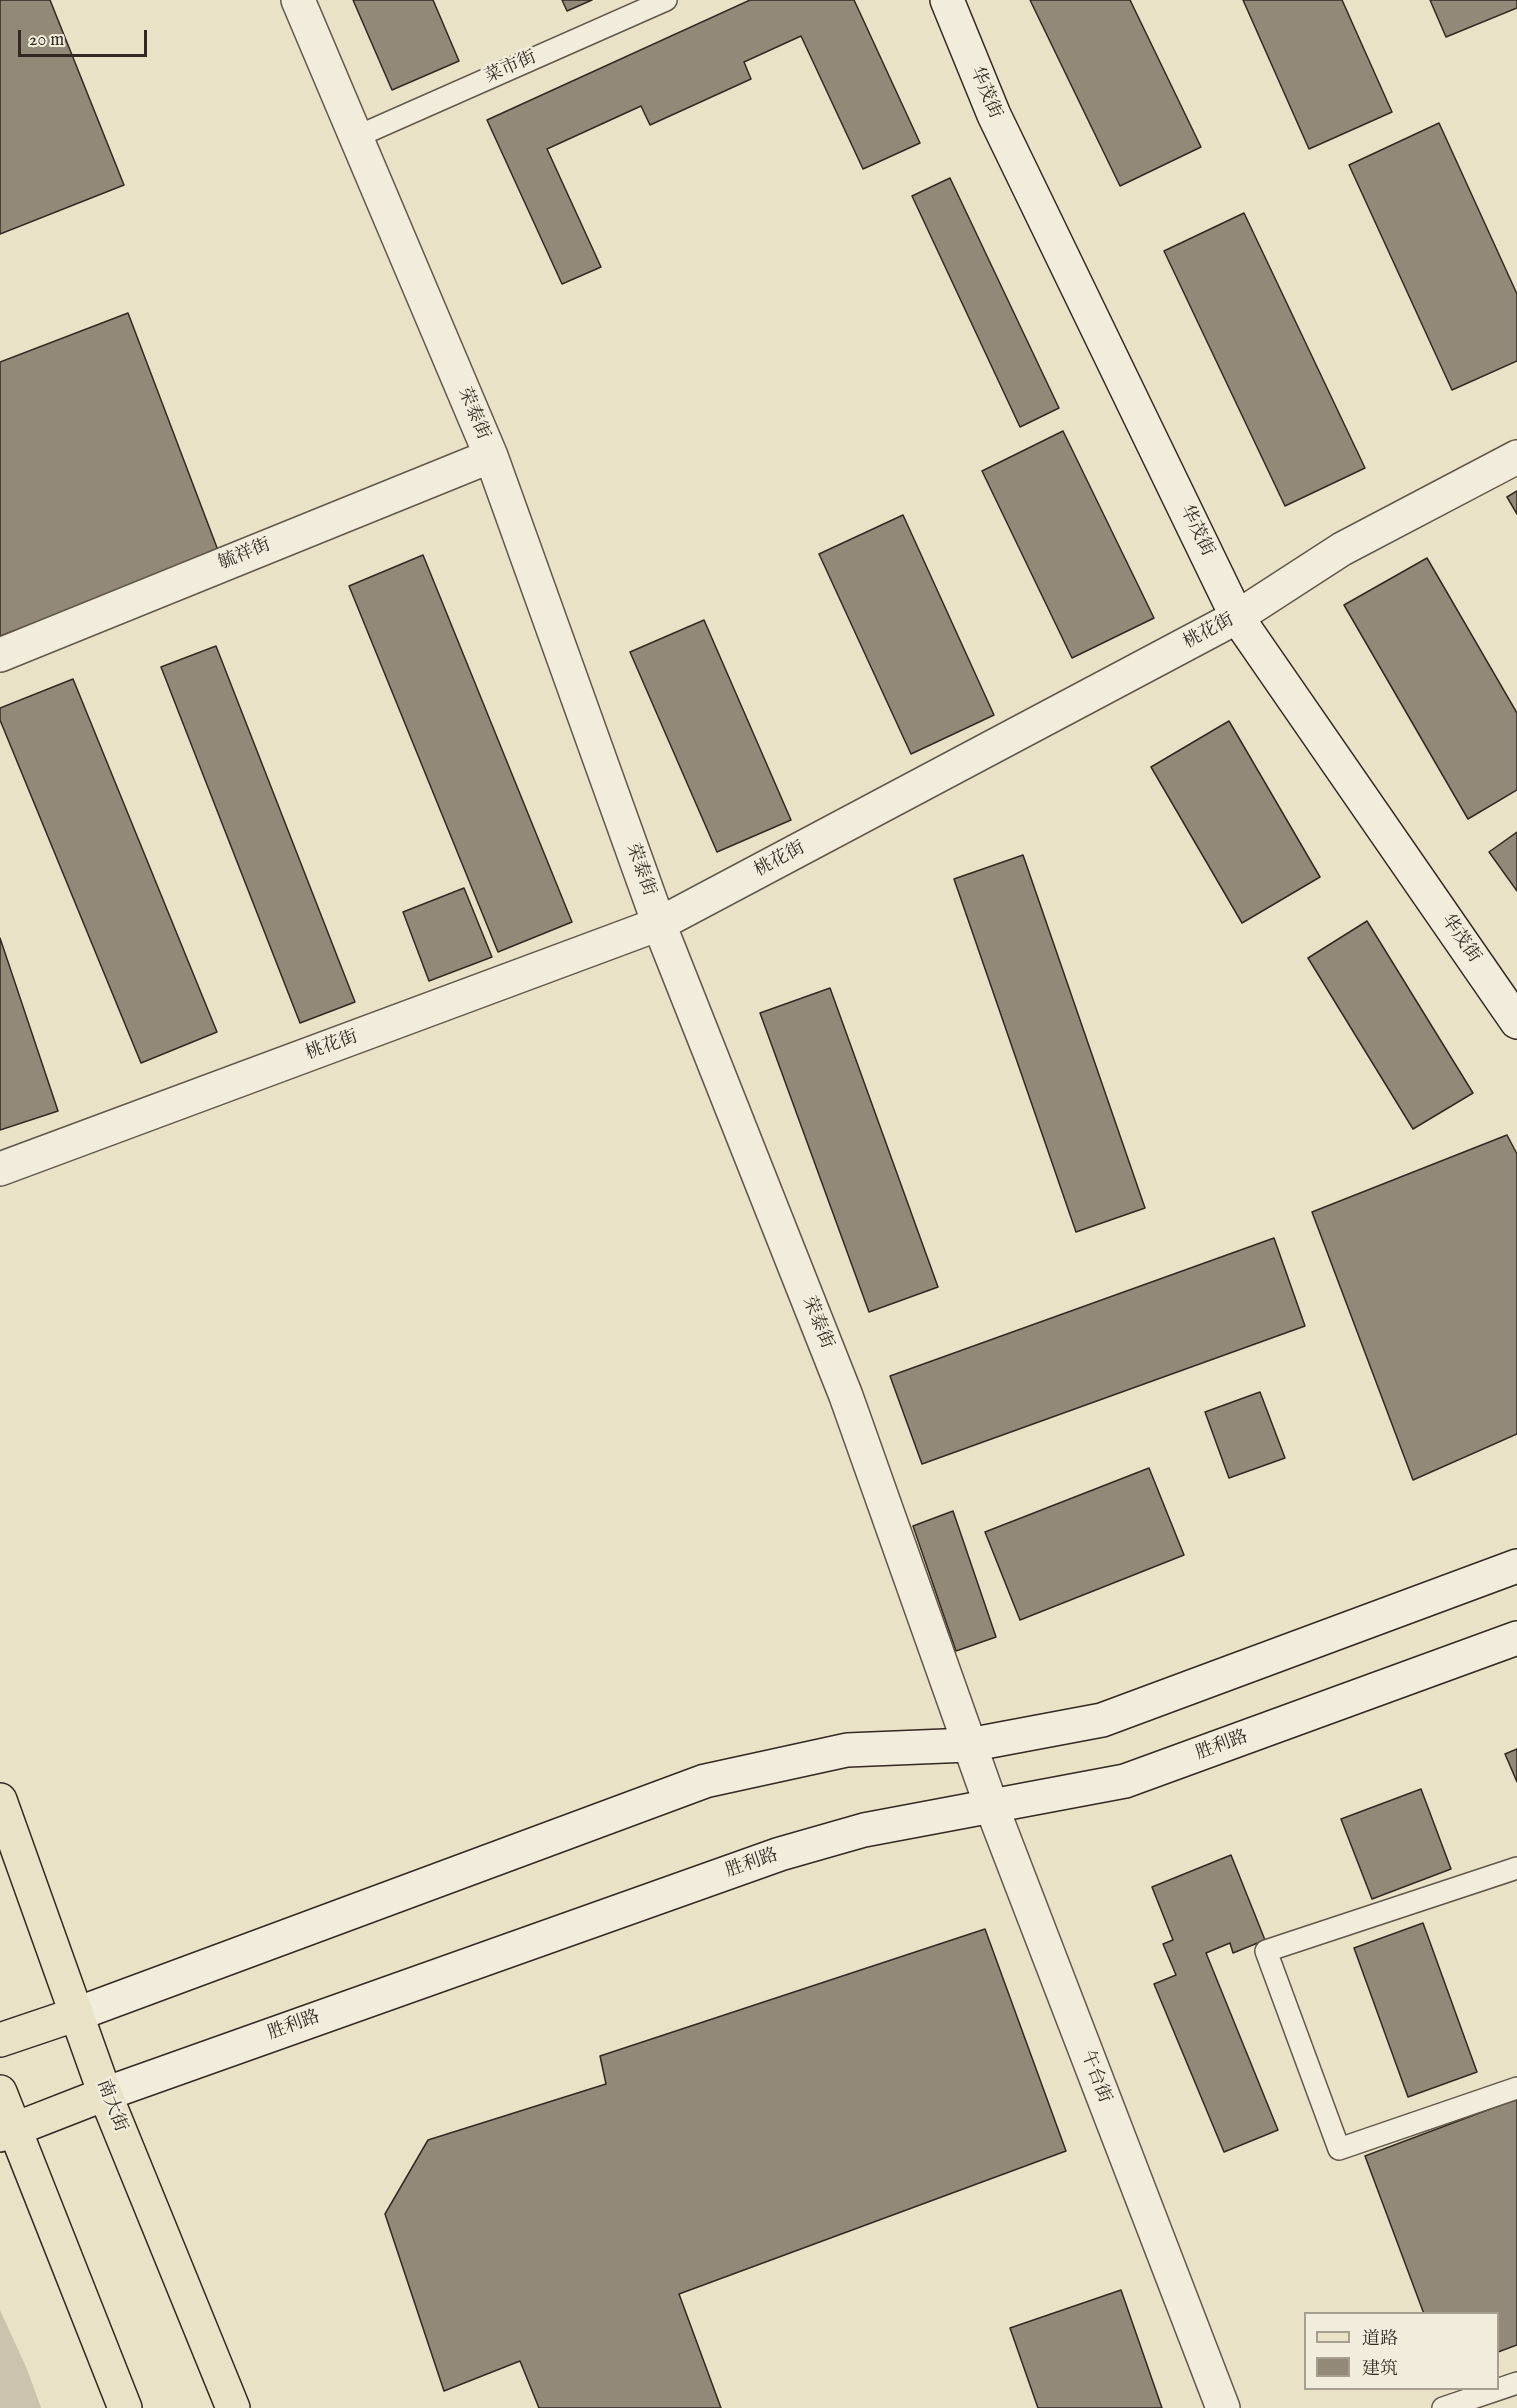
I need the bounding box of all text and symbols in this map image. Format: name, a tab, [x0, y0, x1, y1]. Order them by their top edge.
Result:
scale bar	[21, 18, 150, 56]
text: 20 m	[29, 29, 64, 52]
street label: 菜市街	[482, 47, 540, 89]
street label: 华茂街	[965, 64, 1005, 122]
street label: 荣泰街	[453, 385, 493, 443]
street label: 华茂街	[1174, 502, 1218, 560]
street label: 毓祥街	[216, 535, 274, 575]
street label: 桃花街	[1180, 610, 1238, 654]
street label: 桃花街	[751, 838, 809, 882]
street label: 荣泰街	[621, 841, 659, 899]
street label: 华茂街	[1436, 911, 1484, 967]
street label: 桃花街	[303, 1027, 361, 1065]
street label: 荣泰街	[797, 1294, 837, 1352]
street label: 胜利路	[1193, 1727, 1251, 1765]
street label: 胜利路	[723, 1845, 781, 1883]
street label: 胜利路	[265, 2007, 323, 2045]
street label: 午台街	[1075, 2048, 1115, 2106]
street label: 南大街	[91, 2077, 131, 2135]
legend	[1304, 2312, 1499, 2390]
text: 道路	[1362, 2328, 1398, 2351]
text: 建筑	[1362, 2358, 1398, 2381]

